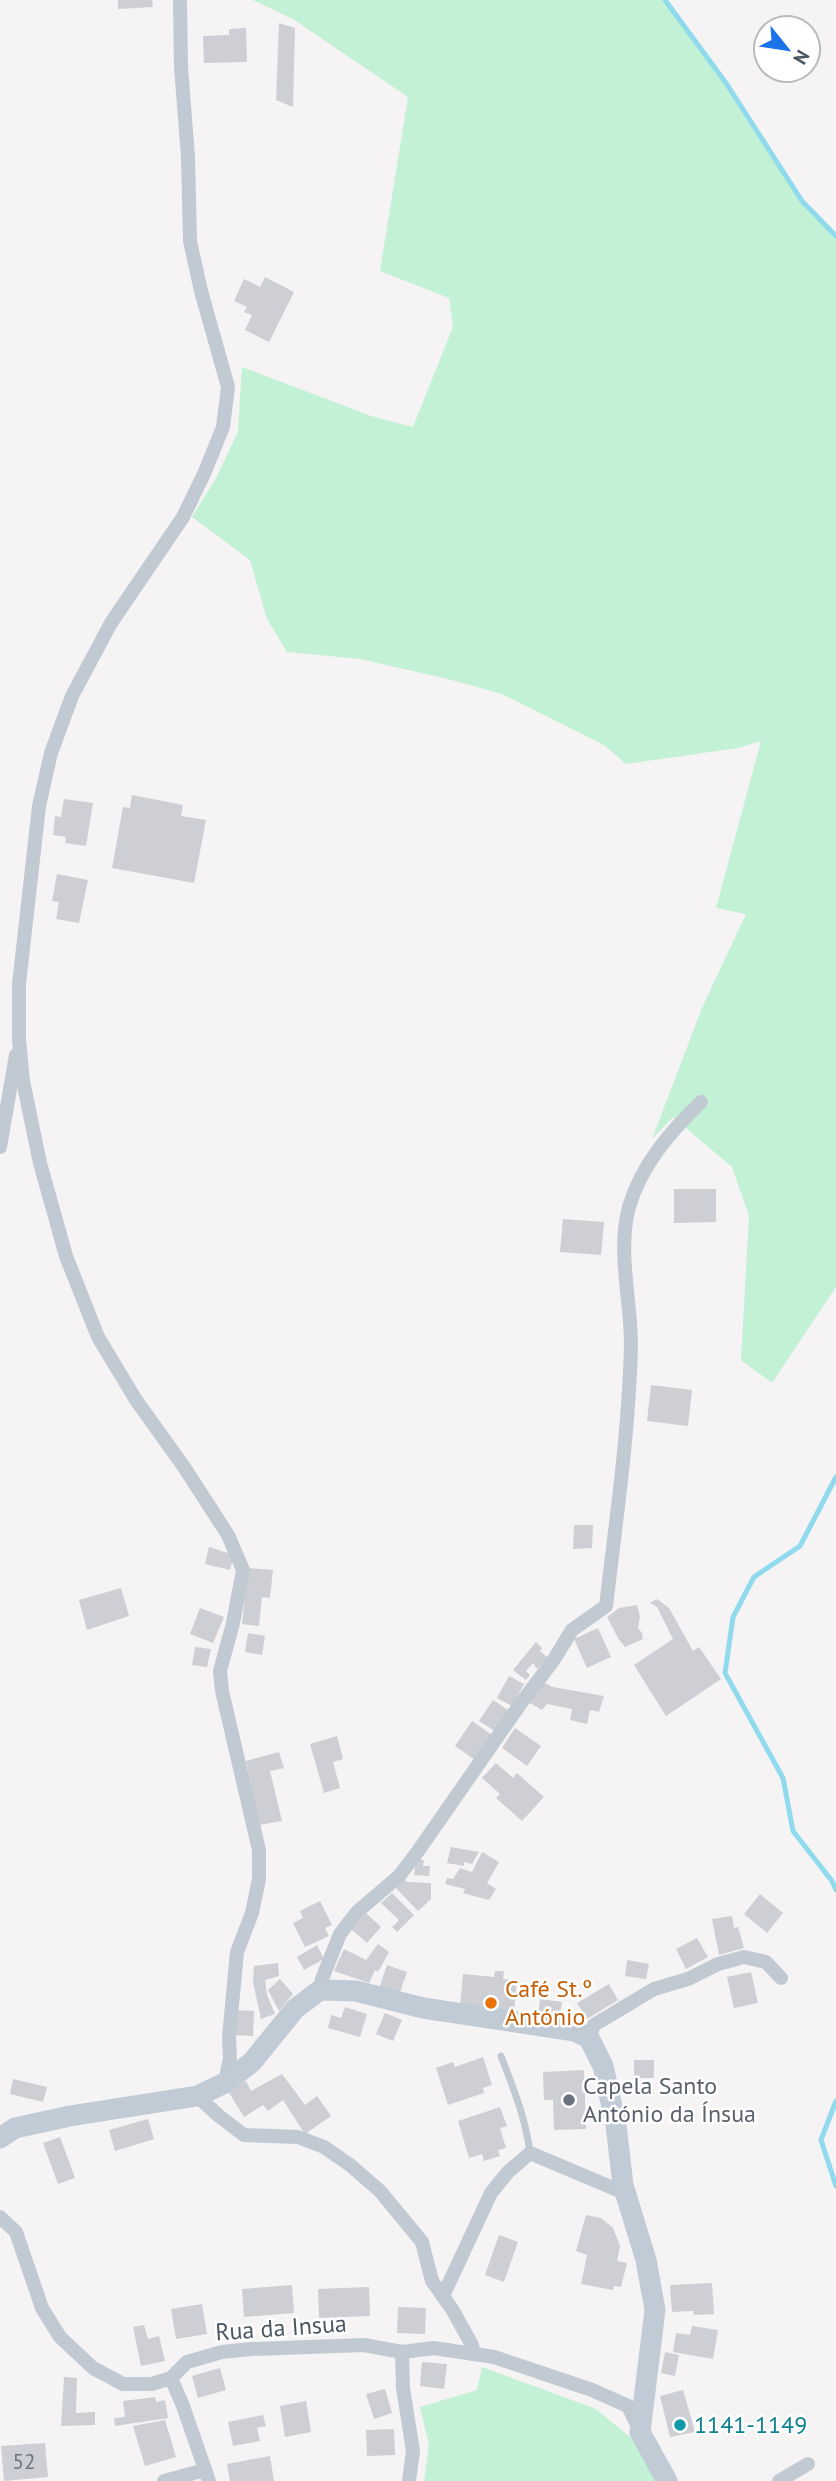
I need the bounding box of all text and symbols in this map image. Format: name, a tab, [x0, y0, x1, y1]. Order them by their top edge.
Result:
north arrow	[752, 14, 822, 84]
text: N	[788, 46, 815, 69]
place label: Café St.º António	[505, 1973, 592, 2032]
marker: Café St.º António	[483, 1995, 499, 2011]
place label: Capela Santo António da Ínsua	[583, 2070, 756, 2129]
marker: Capela Santo António da Ínsua	[561, 2092, 577, 2108]
street label: Rua da Insua	[214, 2307, 348, 2348]
place label: 1141-1149	[694, 2409, 807, 2440]
marker: 1141-1149	[672, 2417, 688, 2433]
house number: 52	[13, 2448, 35, 2475]

